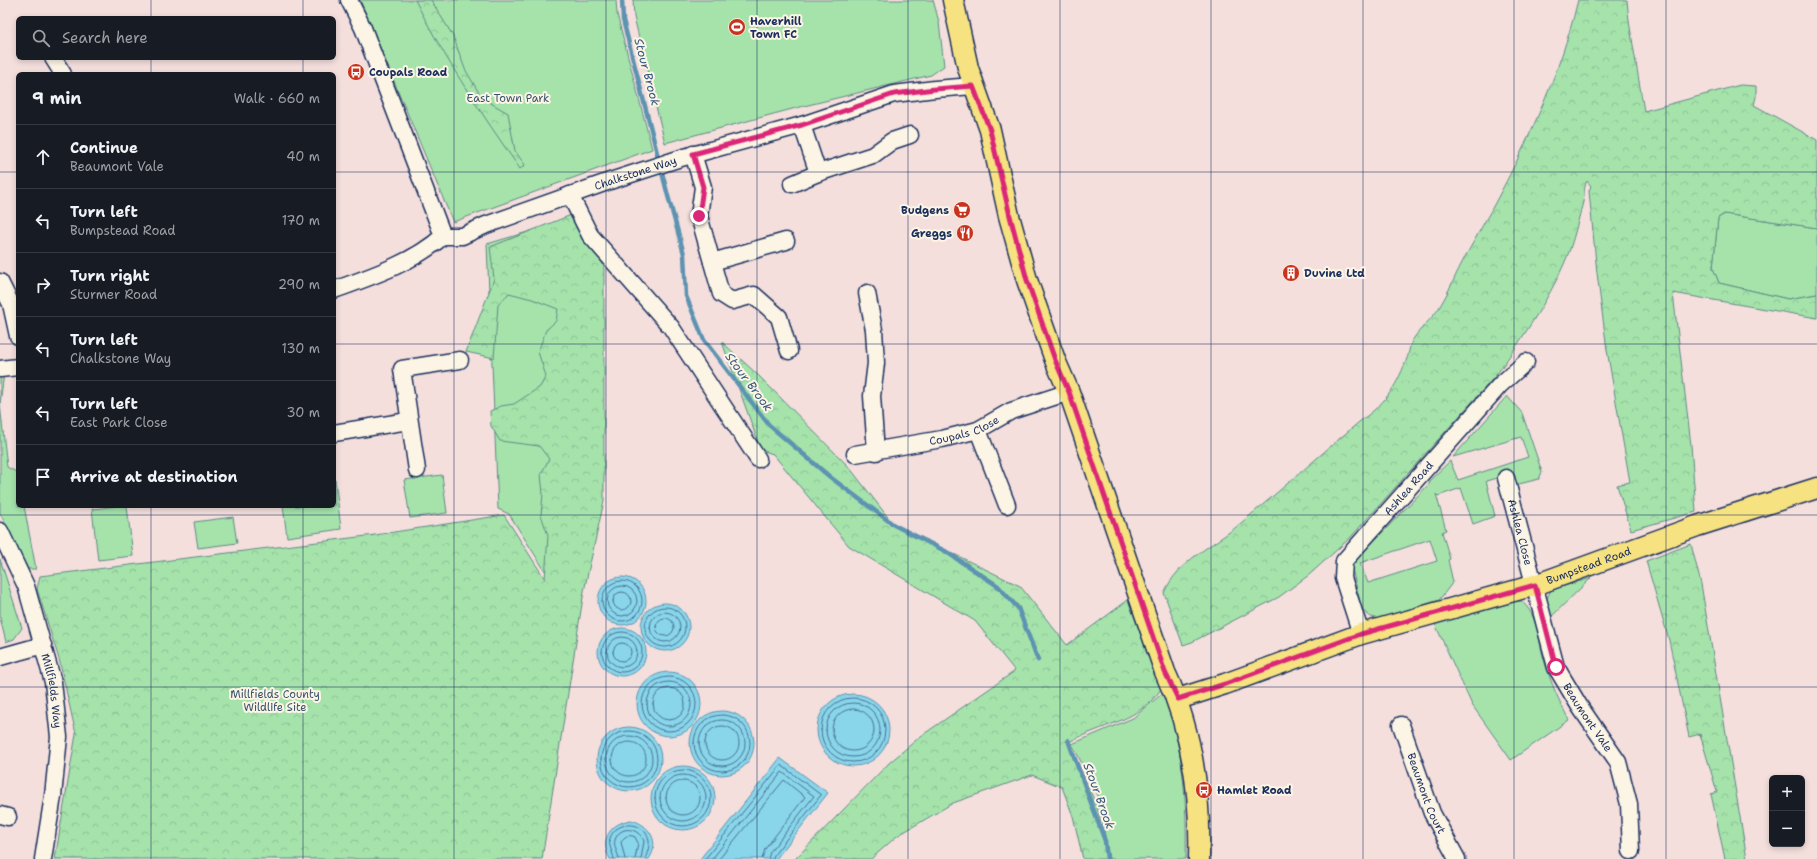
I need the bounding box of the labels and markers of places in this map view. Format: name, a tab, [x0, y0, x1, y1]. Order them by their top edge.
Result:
place label: Haverhill Town FC	[750, 14, 802, 42]
sports icon: Haverhill Town FC	[727, 17, 747, 37]
bus stop icon: Coupals Road	[346, 62, 366, 82]
place label: Coupals Road	[369, 65, 448, 80]
supermarket icon: Budgens	[952, 200, 972, 220]
place label: Budgens	[901, 203, 949, 218]
restaurant icon: Greggs	[955, 223, 975, 243]
place label: Greggs	[911, 226, 952, 241]
building icon: Duvine Ltd	[1281, 263, 1301, 283]
place label: Duvine Ltd	[1304, 266, 1365, 281]
bus stop icon: Hamlet Road	[1194, 780, 1214, 800]
place label: Hamlet Road	[1217, 783, 1292, 798]

